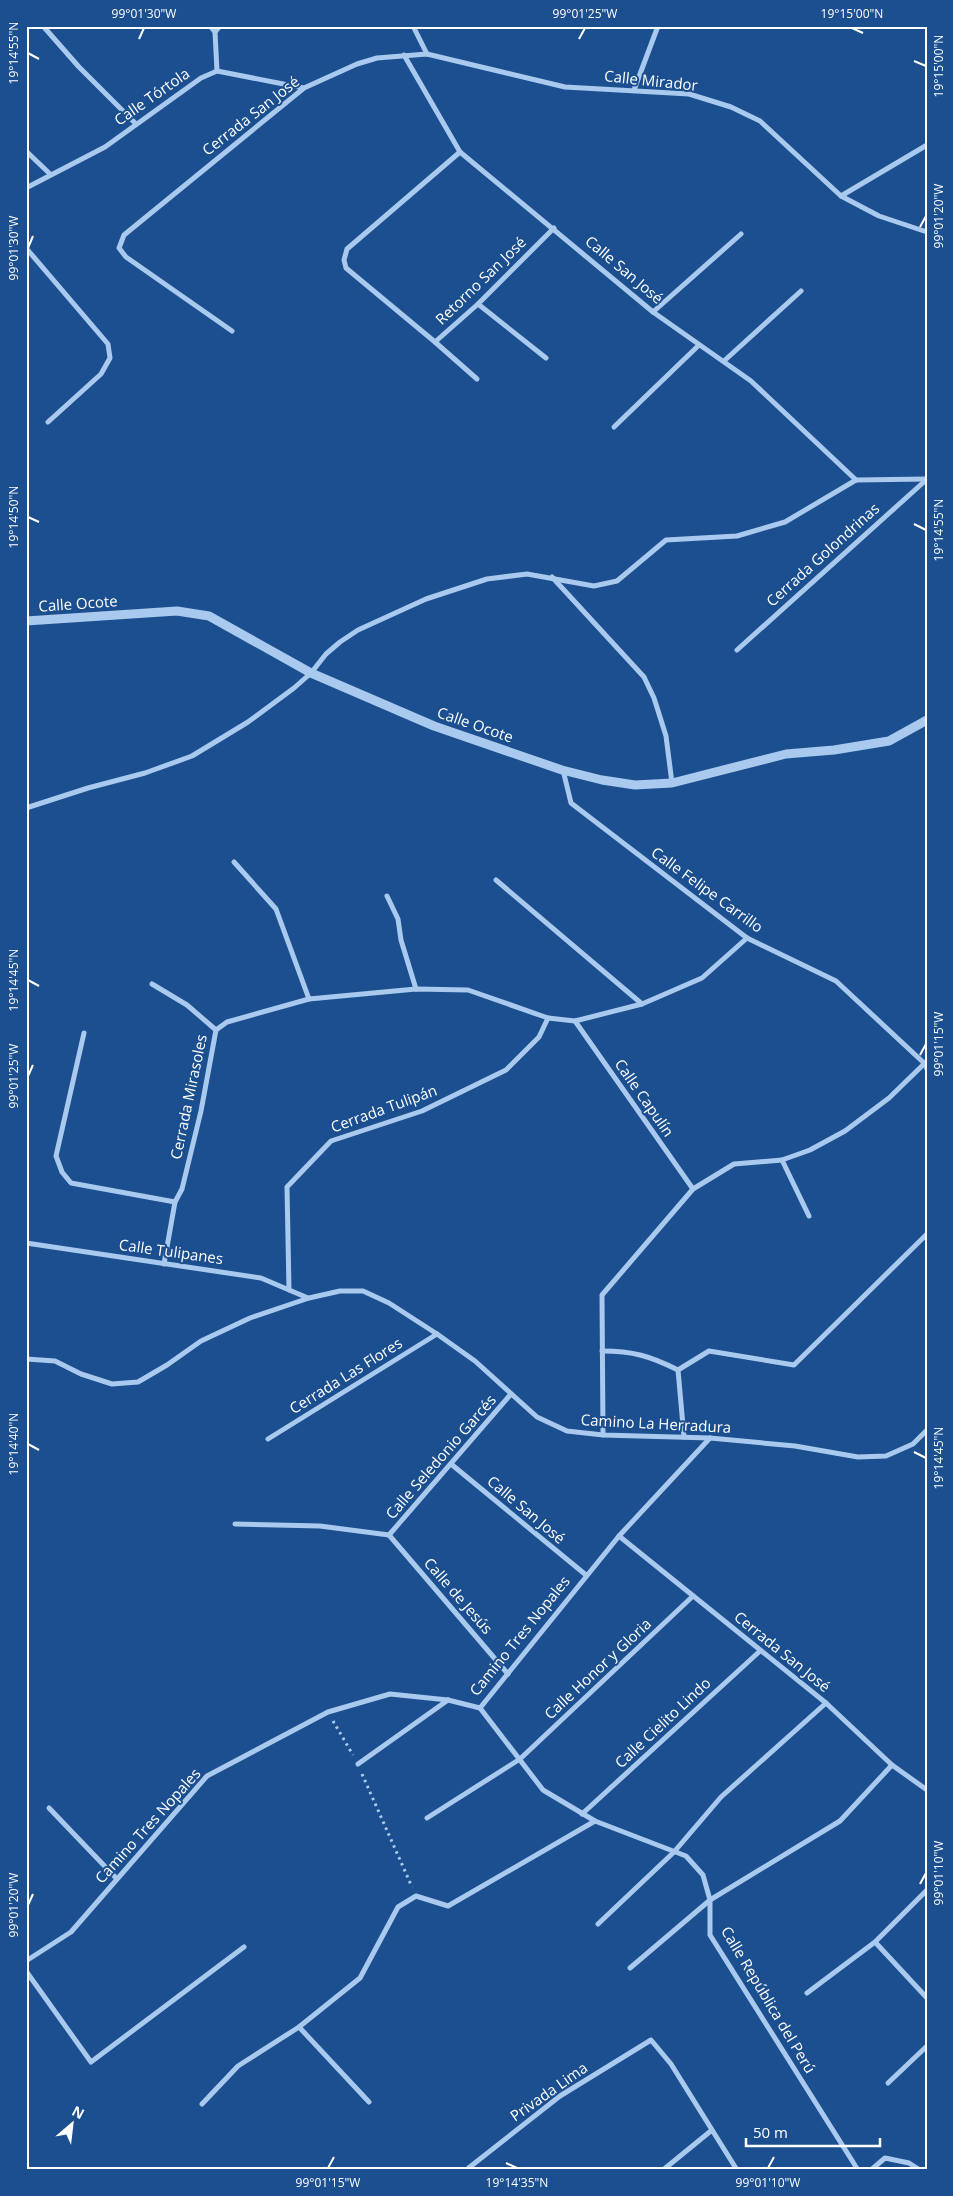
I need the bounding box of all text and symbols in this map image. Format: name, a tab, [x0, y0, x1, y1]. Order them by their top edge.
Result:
text: 99°01'30"W	[112, 5, 176, 22]
text: 99°01'25"W	[553, 5, 617, 22]
text: 19°15'00"N	[821, 5, 883, 22]
text: 19°14'55"N	[5, 22, 22, 84]
text: 19°15'00"N	[930, 35, 947, 97]
street label: Calle Tórtola	[110, 63, 193, 129]
street label: Calle Mirador	[603, 65, 699, 95]
street label: Cerrada San José	[198, 71, 303, 159]
text: 99°01'20"W	[930, 184, 947, 248]
text: 99°01'30"W	[5, 216, 22, 280]
street label: Calle San José	[581, 231, 668, 308]
street label: Retorno San José	[431, 232, 530, 329]
text: 19°14'50"N	[5, 486, 22, 548]
street label: Cerrada Golondrinas	[762, 498, 883, 610]
text: 19°14'55"N	[930, 499, 947, 561]
street label: Calle Ocote	[38, 590, 118, 616]
street label: Calle Ocote	[435, 702, 516, 746]
street label: Calle Felipe Carrillo	[648, 842, 767, 936]
text: 19°14'45"N	[5, 949, 22, 1011]
text: 99°01'15"W	[930, 1012, 947, 1076]
street label: Cerrada Mirasoles	[165, 1033, 211, 1161]
text: 99°01'25"W	[5, 1044, 22, 1108]
street label: Calle Capulín	[611, 1055, 679, 1140]
street label: Cerrada Tulipán	[328, 1080, 440, 1137]
street label: Calle Tulipanes	[118, 1234, 225, 1268]
street label: Cerrada Las Flores	[285, 1332, 406, 1418]
street label: Calle Seledonio Garcés	[381, 1390, 500, 1523]
street label: Camino La Herradura	[580, 1409, 732, 1437]
text: 19°14'40"N	[5, 1413, 22, 1475]
text: 19°14'45"N	[930, 1427, 947, 1489]
street label: Calle San José	[483, 1471, 570, 1548]
street label: Calle de Jesús	[420, 1553, 498, 1638]
street label: Camino Tres Nopales	[465, 1571, 574, 1699]
street label: Cerrada San José	[730, 1606, 835, 1696]
street label: Calle Honor y Gloria	[540, 1613, 655, 1723]
street label: Calle Cielito Lindo	[610, 1673, 715, 1772]
street label: Camino Tres Nopales	[90, 1763, 204, 1887]
text: 99°01'10"W	[930, 1841, 947, 1905]
text: 99°01'20"W	[5, 1873, 22, 1937]
street label: Calle República del Perú	[717, 1922, 821, 2077]
street label: Privada Lima	[506, 2057, 591, 2125]
north arrow	[48, 2098, 98, 2148]
text: N	[69, 2101, 88, 2123]
scale bar	[746, 2116, 879, 2148]
text: 50 m	[753, 2122, 788, 2142]
text: 99°01'15"W	[296, 2174, 360, 2191]
text: 19°14'35"N	[486, 2174, 548, 2191]
text: 99°01'10"W	[736, 2174, 800, 2191]

